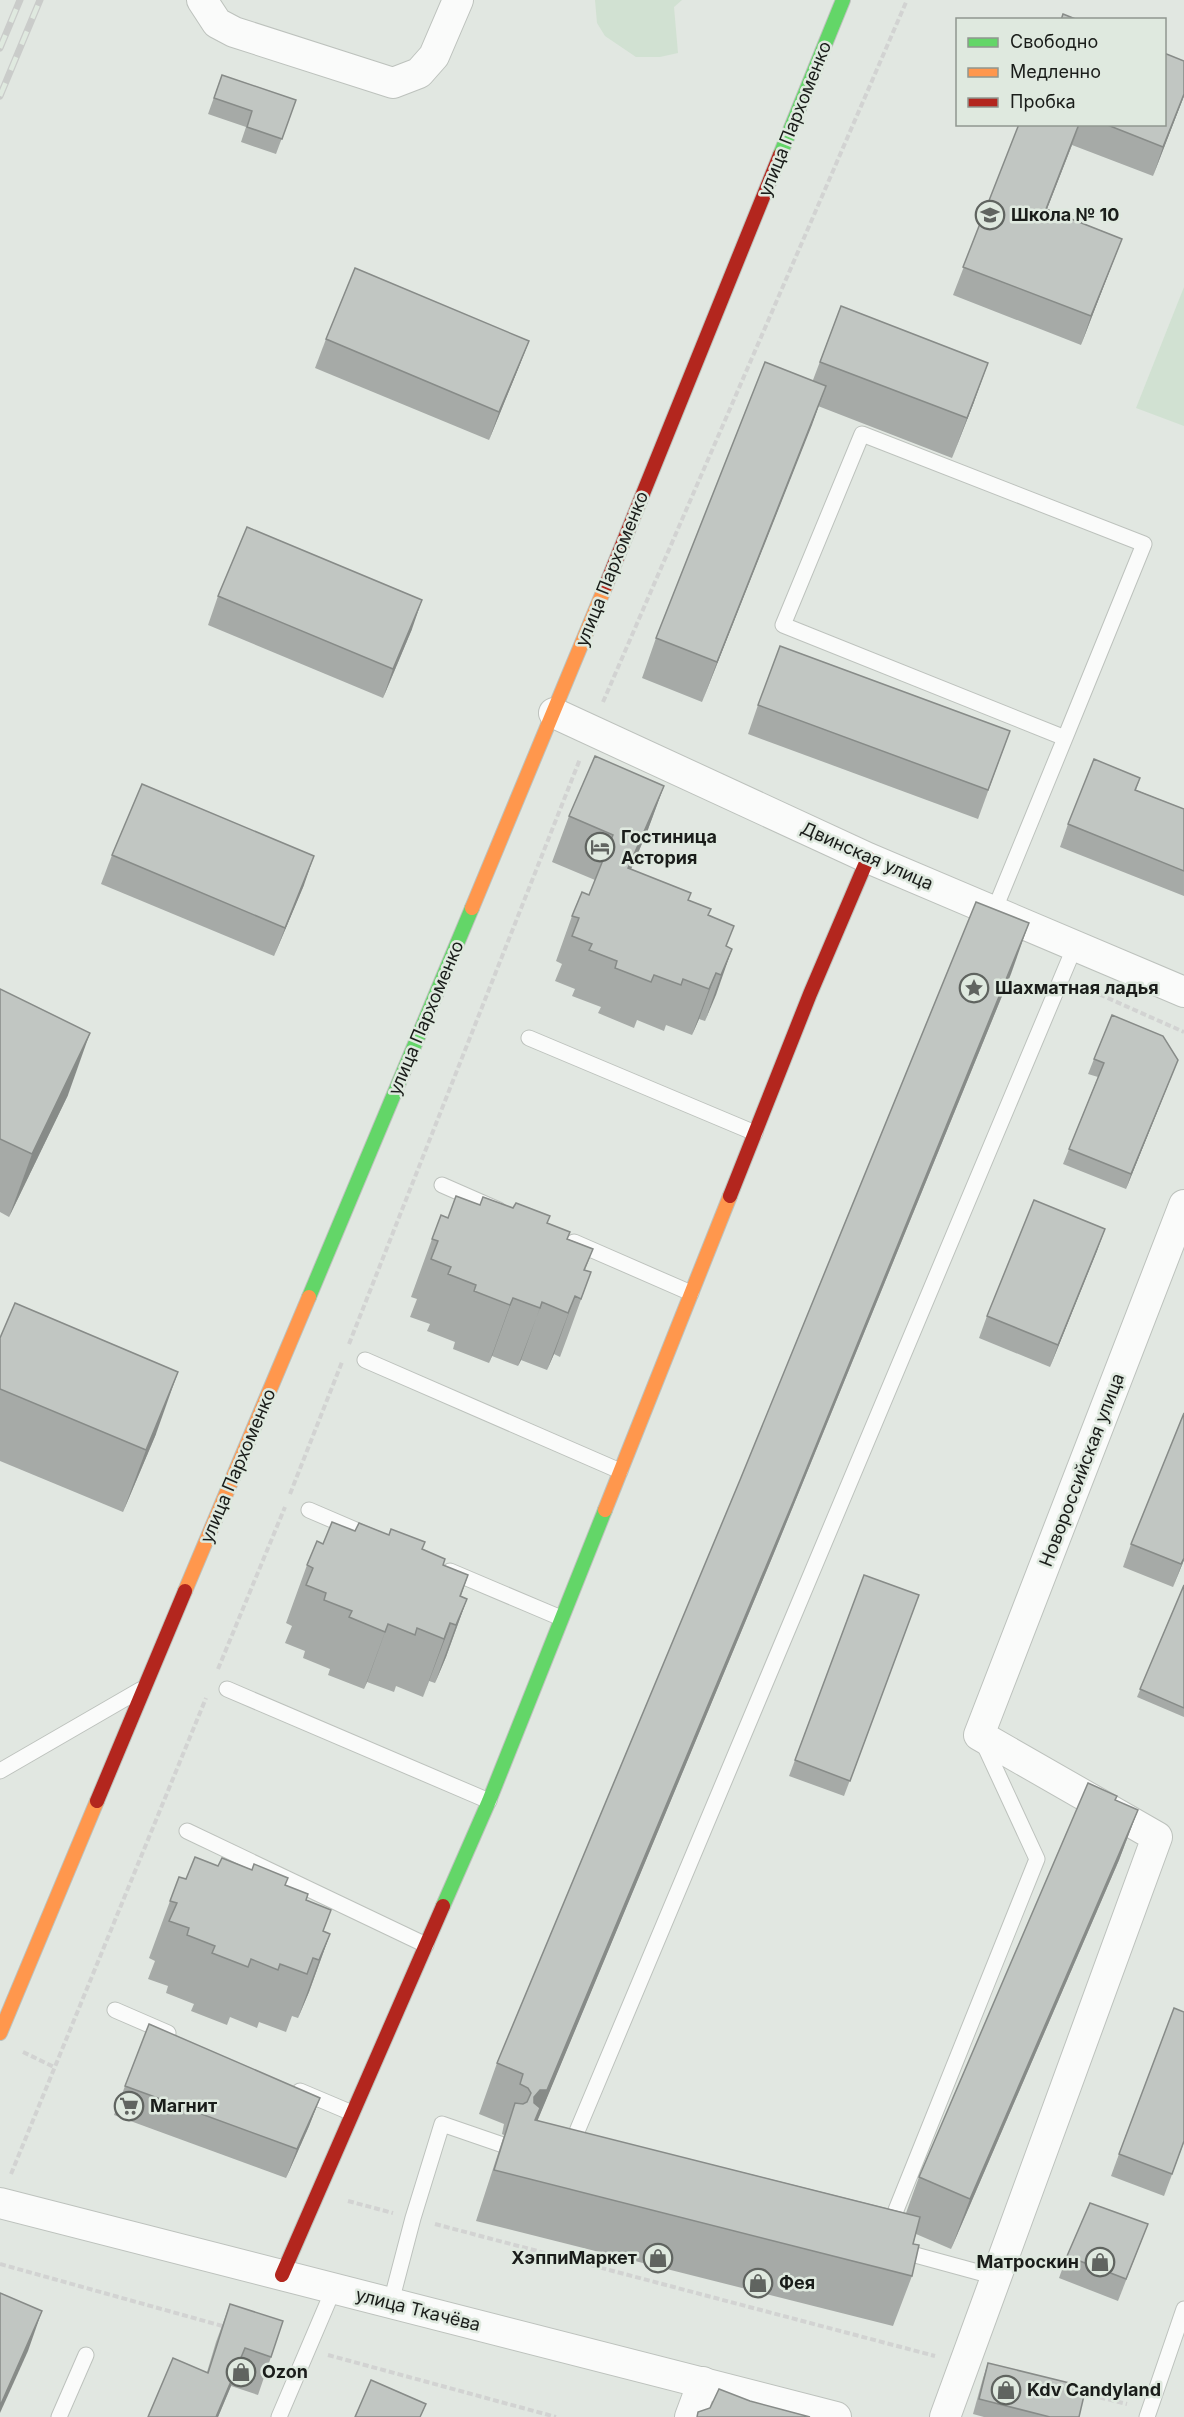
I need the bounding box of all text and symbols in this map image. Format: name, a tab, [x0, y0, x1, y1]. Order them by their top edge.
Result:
legend	[956, 18, 1166, 126]
text: Свободно	[1010, 31, 1098, 52]
street label: улица Пархоменко	[754, 38, 835, 200]
text: Медленно	[1010, 61, 1101, 82]
text: Пробка	[1010, 91, 1076, 112]
school or university icon: Школа № 10	[974, 199, 1006, 231]
place label: Школа № 10	[1011, 204, 1120, 225]
street label: улица Пархоменко	[571, 488, 652, 650]
street label: Двинская улица	[798, 817, 937, 894]
place label: Гостиница Астория	[621, 826, 717, 868]
hotel icon: Гостиница Астория	[584, 831, 616, 863]
street label: улица Пархоменко	[384, 937, 468, 1098]
place icon: Шахматная ладья	[958, 972, 990, 1004]
place label: Шахматная ладья	[995, 977, 1159, 998]
street label: Новороссийская улица	[1035, 1370, 1128, 1569]
street label: улица Пархоменко	[196, 1385, 280, 1546]
supermarket icon: Магнит	[113, 2090, 145, 2122]
place label: Магнит	[150, 2095, 217, 2116]
shop icon: ХэппиМаркет	[642, 2242, 674, 2274]
shop icon: Матроскин	[1084, 2246, 1116, 2278]
place label: ХэппиМаркет	[511, 2247, 637, 2268]
place label: Матроскин	[977, 2251, 1079, 2272]
shop icon: Фея	[742, 2267, 774, 2299]
place label: Фея	[779, 2272, 815, 2293]
street label: улица Ткачёва	[354, 2284, 483, 2335]
shop icon: Ozon	[225, 2356, 257, 2388]
place label: Ozon	[262, 2361, 308, 2382]
shop icon: Kdv Candyland	[990, 2374, 1022, 2406]
place label: Kdv Candyland	[1027, 2379, 1161, 2400]

